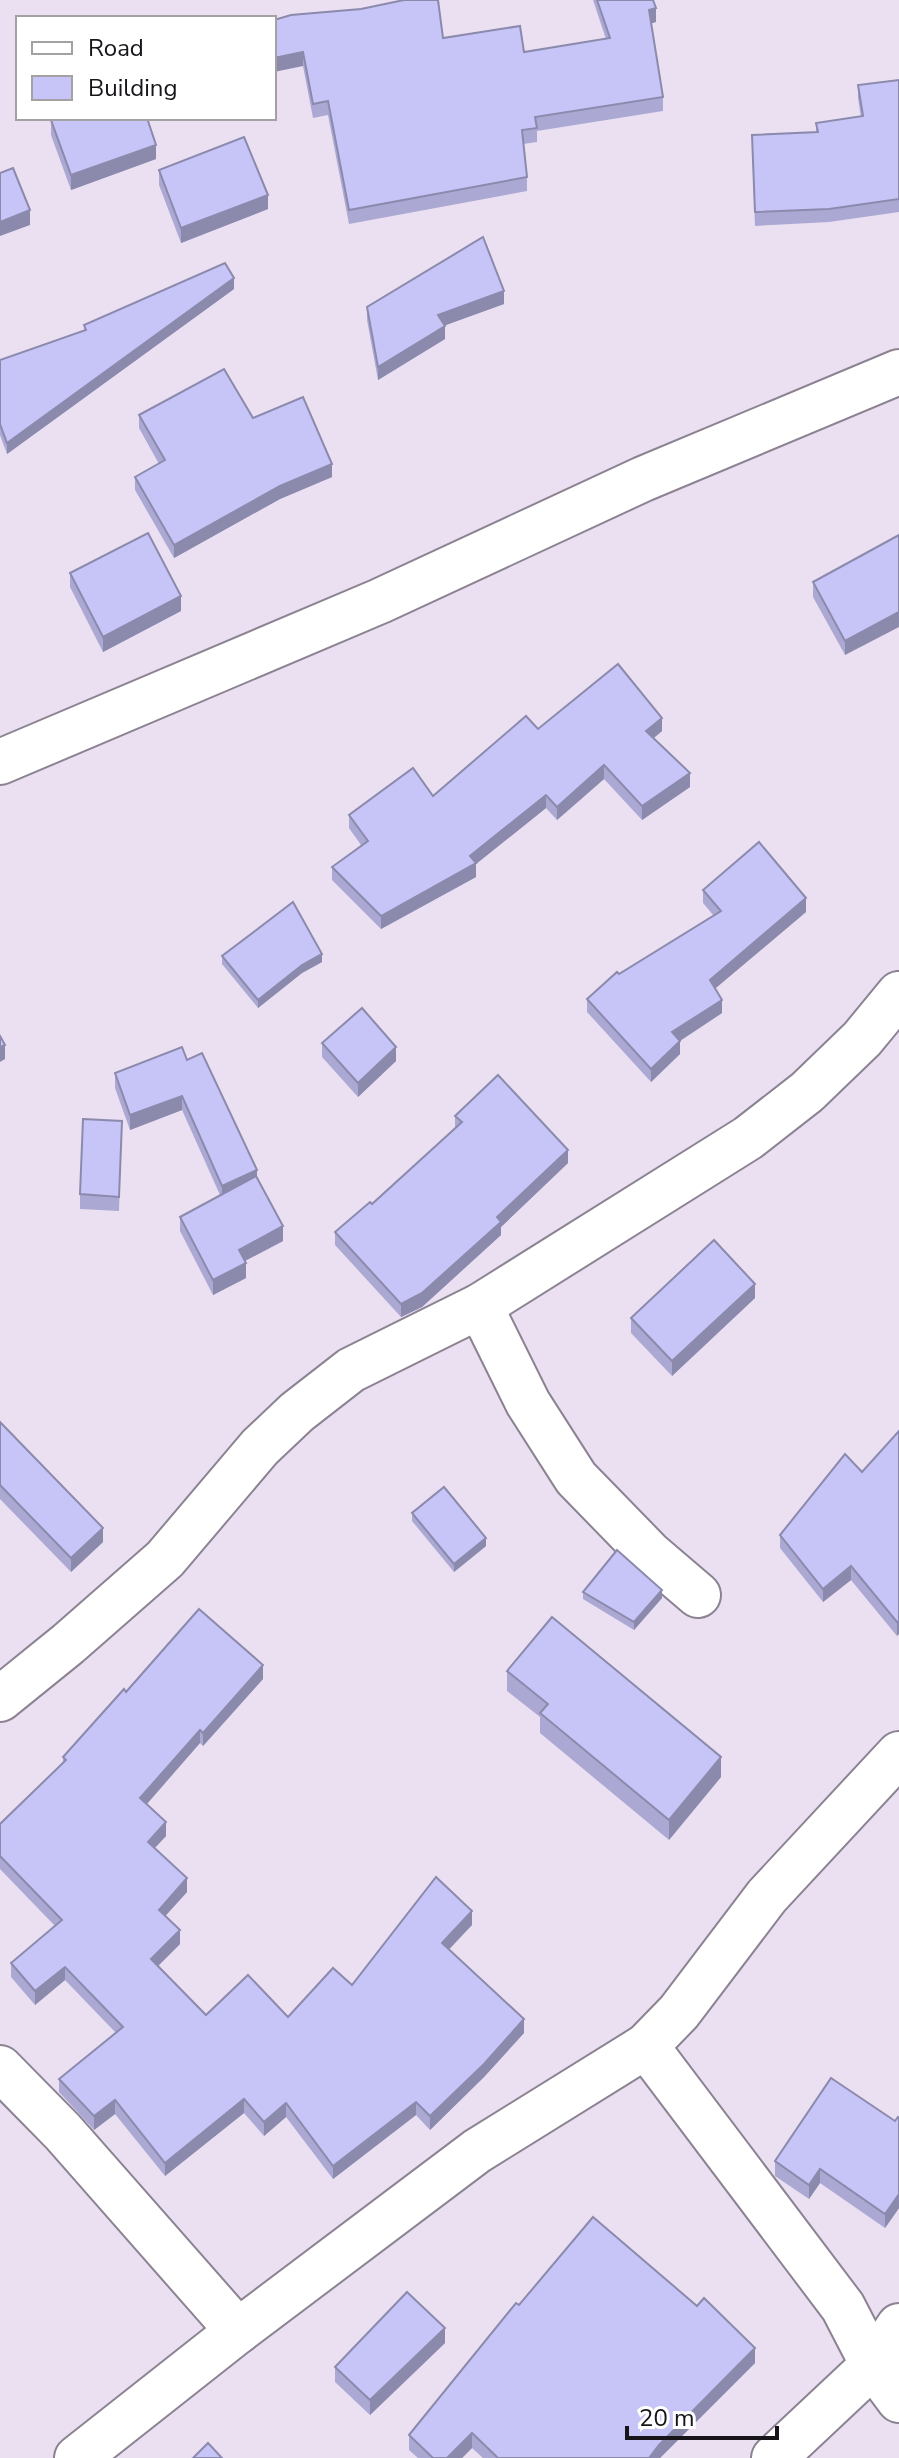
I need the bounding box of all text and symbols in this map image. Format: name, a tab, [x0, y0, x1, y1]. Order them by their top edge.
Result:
legend	[16, 16, 276, 120]
text: Road	[88, 32, 144, 64]
text: Building	[88, 72, 178, 104]
scale bar	[627, 2390, 777, 2440]
text: 20 m	[639, 2402, 695, 2434]

